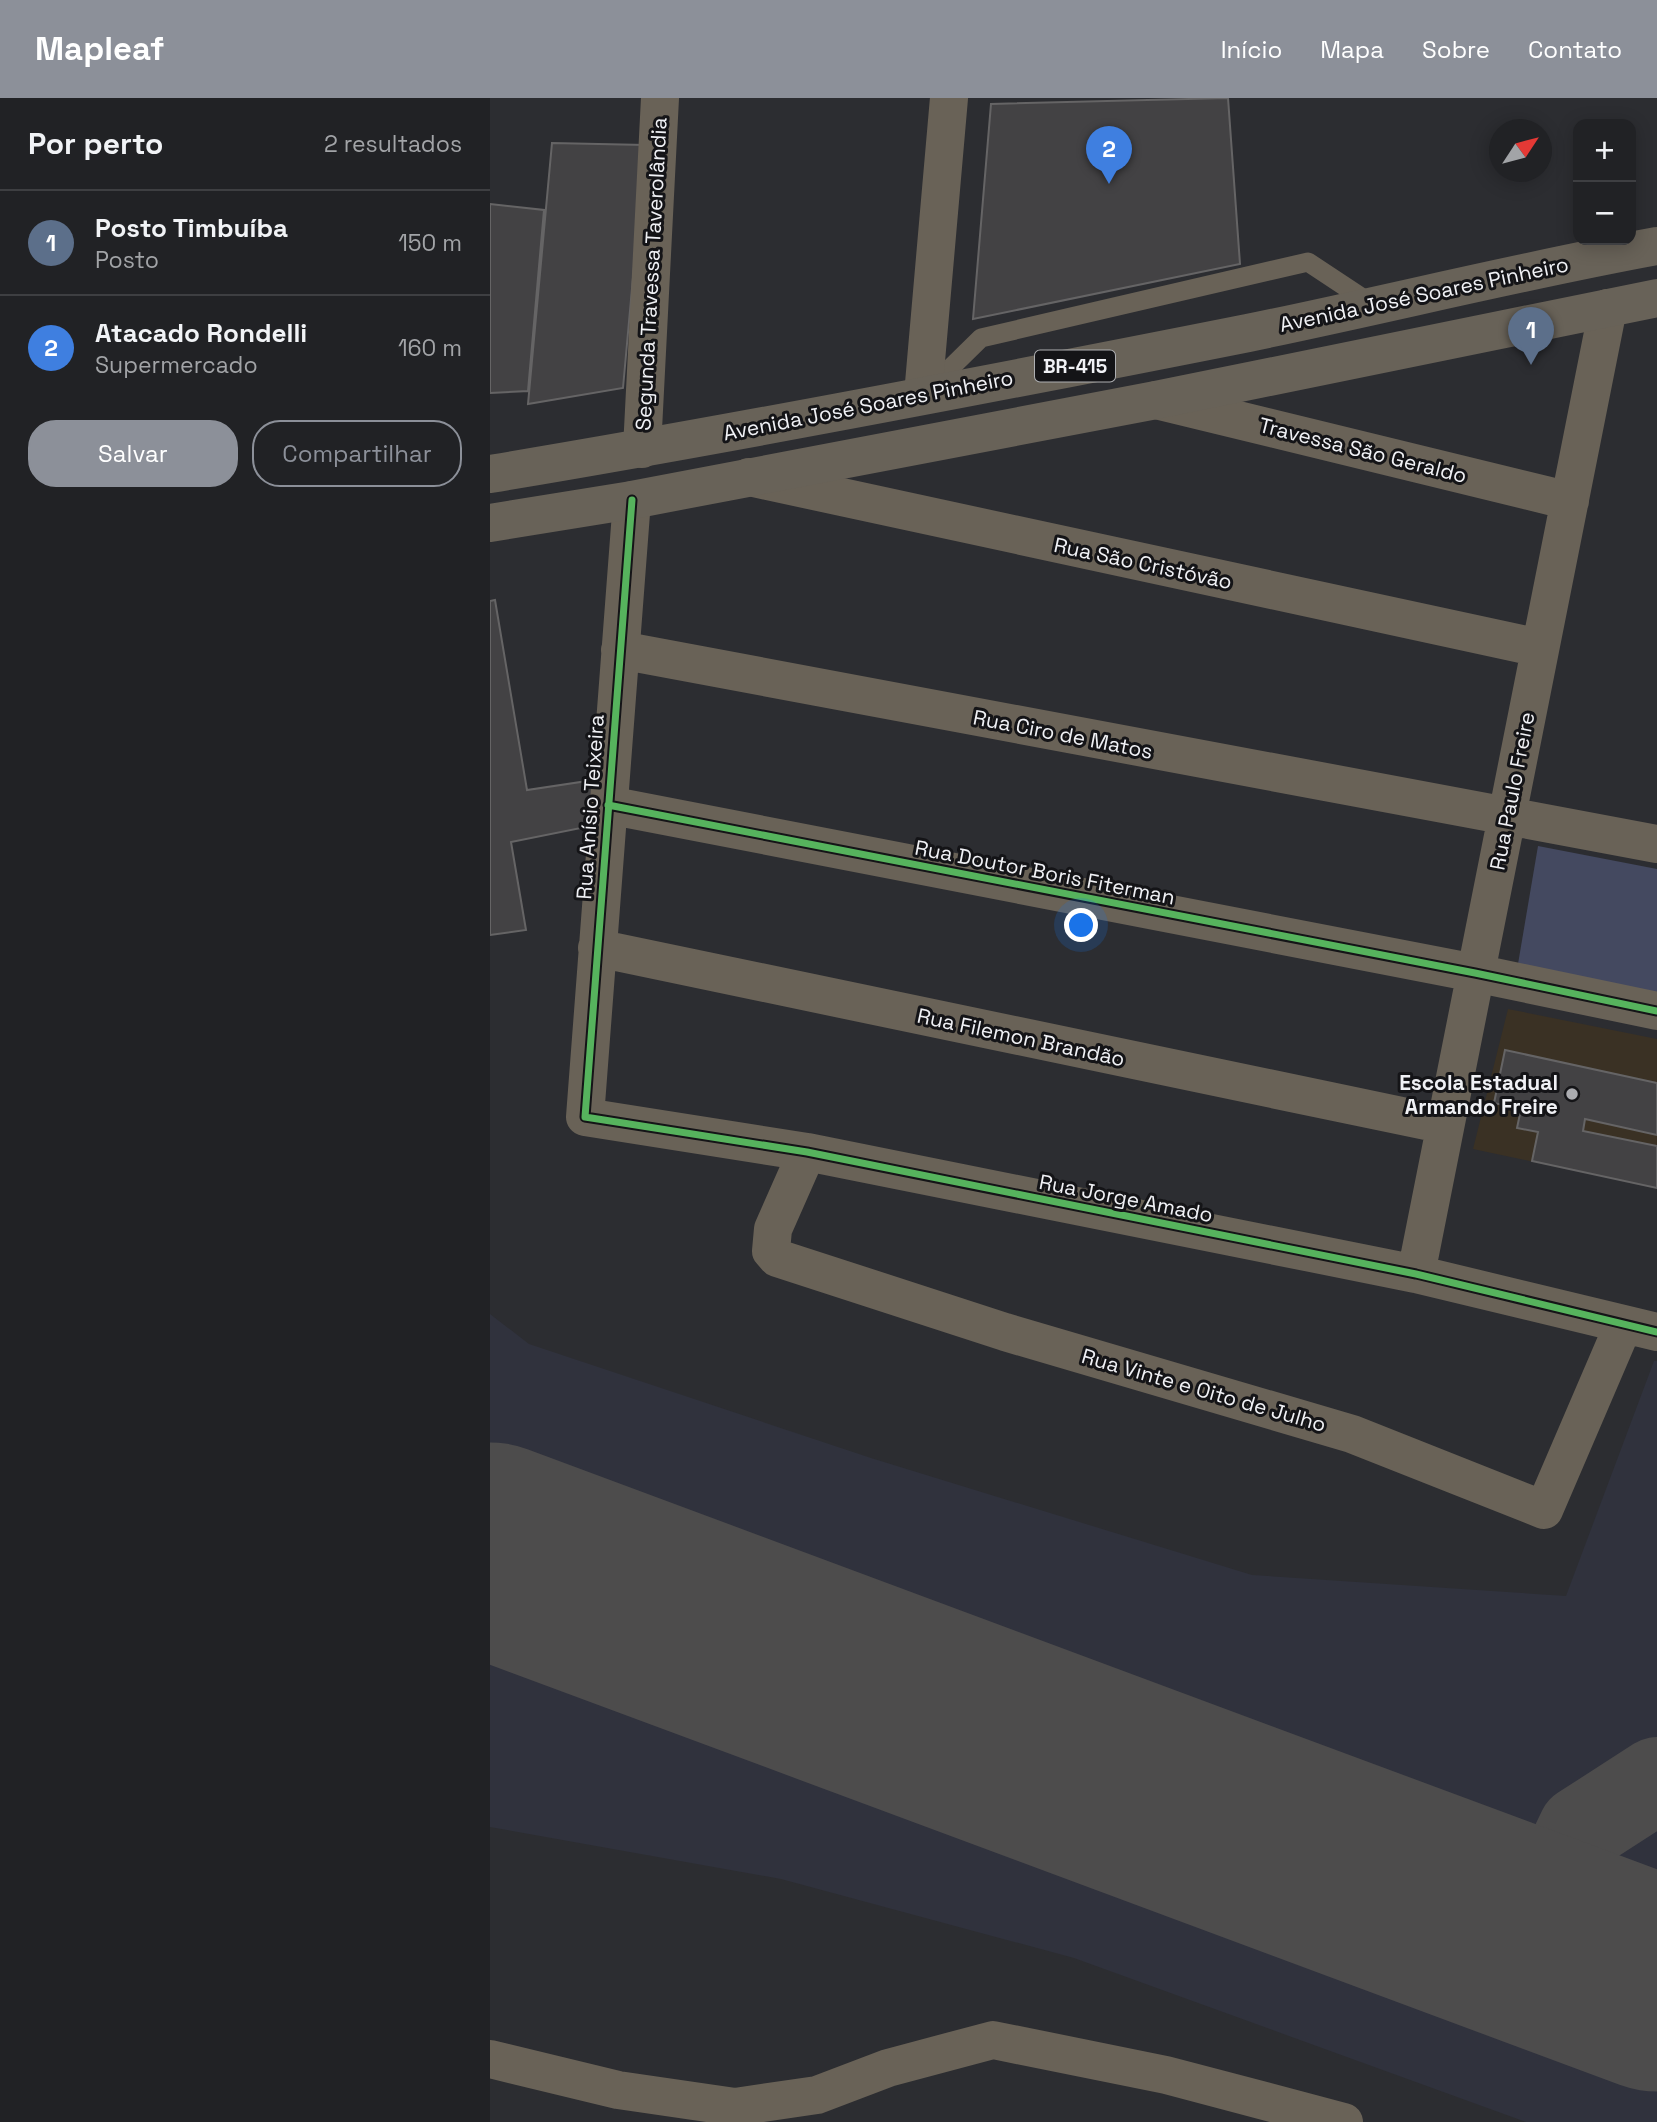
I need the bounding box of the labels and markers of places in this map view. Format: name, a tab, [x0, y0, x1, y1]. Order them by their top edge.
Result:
pin: 2	[1086, 126, 1132, 184]
pin: 1	[1508, 307, 1554, 365]
place label: Escola Estadual Armando Freire	[1399, 1069, 1558, 1120]
marker: Escola Estadual Armando Freire	[1564, 1086, 1580, 1102]

